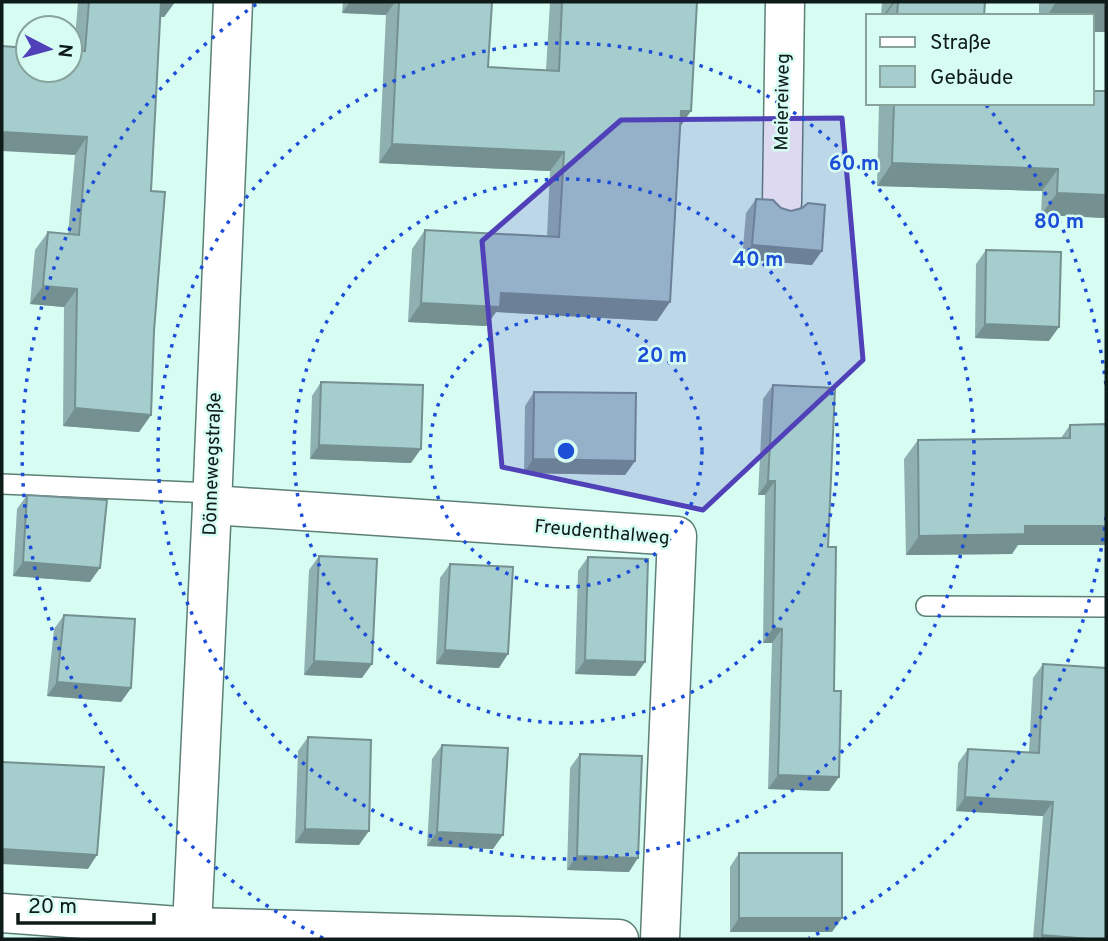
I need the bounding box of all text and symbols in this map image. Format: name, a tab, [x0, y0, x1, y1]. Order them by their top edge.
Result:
north arrow	[14, 14, 84, 84]
legend	[866, 14, 1094, 105]
text: Straße	[930, 30, 991, 57]
text: N	[51, 43, 77, 59]
street label: Meiereiweg	[770, 53, 796, 151]
text: Gebäude	[930, 65, 1013, 92]
text: 60 m	[829, 151, 879, 178]
text: 80 m	[1034, 209, 1084, 236]
text: 40 m	[733, 247, 783, 274]
text: 20 m	[637, 343, 687, 370]
street label: Dönnewegstraße	[199, 392, 227, 536]
centre of rings	[554, 439, 578, 463]
street label: Freudenthalweg	[533, 515, 671, 551]
scale bar	[18, 881, 154, 925]
text: 20 m	[28, 894, 77, 921]

